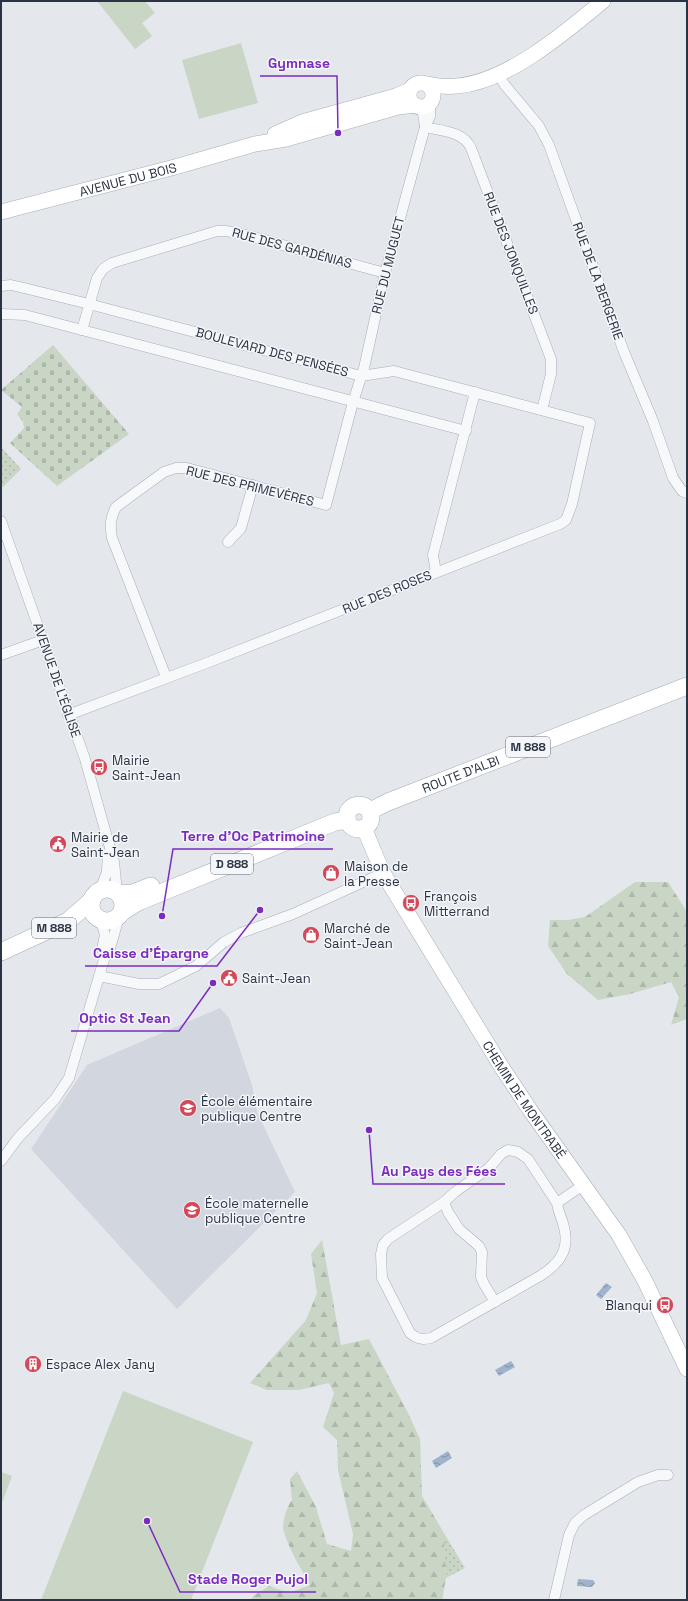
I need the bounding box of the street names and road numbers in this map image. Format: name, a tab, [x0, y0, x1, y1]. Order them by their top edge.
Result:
street label: AVENUE DU BOIS	[77, 158, 178, 200]
street label: RUE DES JONQUILLES	[480, 189, 542, 317]
street label: RUE DU MUGUET	[368, 214, 408, 316]
street label: RUE DE LA BERGERIE	[569, 220, 627, 342]
street label: RUE DES GARDÉNIAS	[230, 224, 354, 272]
street label: BOULEVARD DES PENSÉES	[194, 323, 350, 381]
street label: RUE DES PRIMEVÈRES	[184, 462, 316, 510]
street label: RUE DES ROSES	[340, 566, 434, 618]
street label: AVENUE DE L'ÉGLISE	[29, 620, 85, 740]
road number: M 888	[506, 737, 550, 757]
street label: ROUTE D'ALBI	[419, 751, 502, 797]
road number: D 888	[211, 854, 253, 874]
road number: M 888	[32, 918, 76, 938]
street label: CHEMIN DE MONTRABÉ	[479, 1037, 570, 1162]

